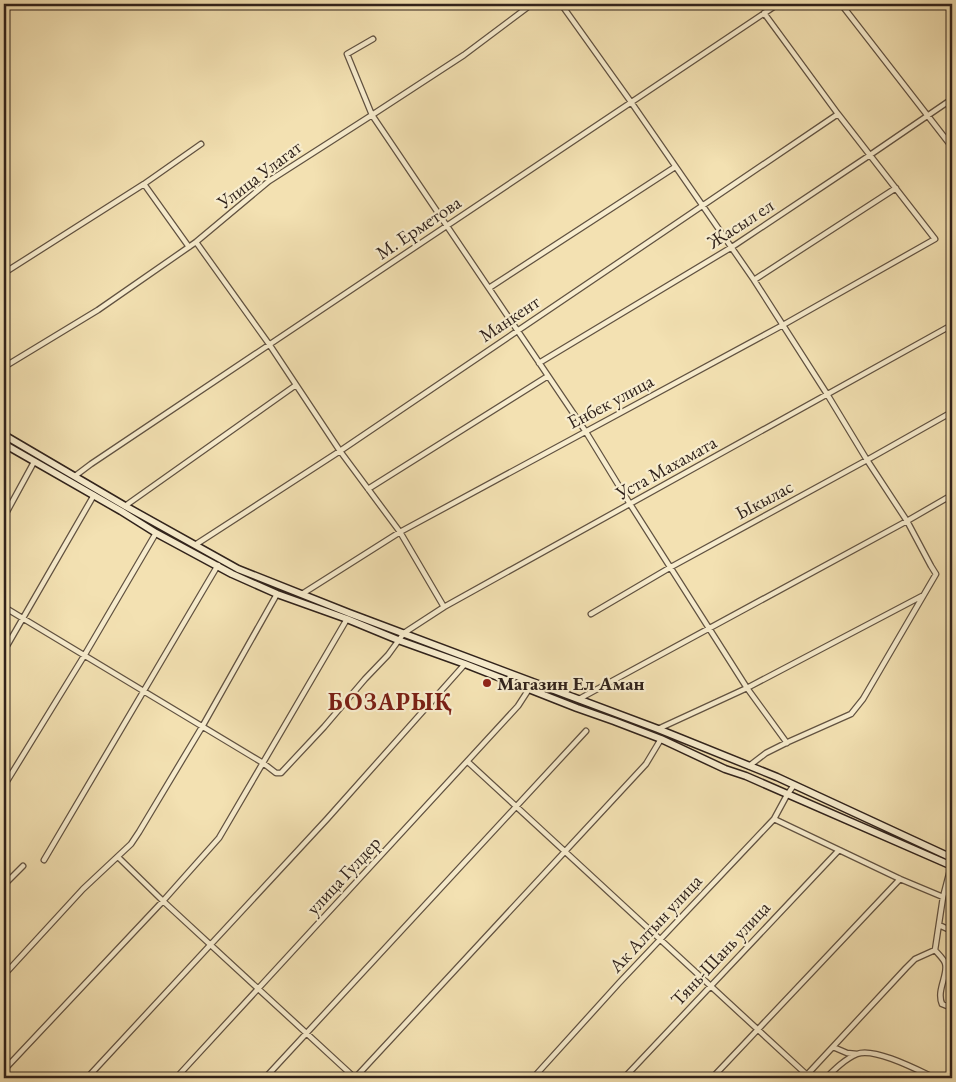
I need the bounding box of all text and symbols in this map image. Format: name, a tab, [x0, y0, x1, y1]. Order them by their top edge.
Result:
street label: Улица Улагат	[211, 134, 307, 215]
street label: М. Ерметова	[371, 189, 466, 265]
street label: Жасыл ел	[701, 193, 778, 255]
street label: Манкент	[474, 289, 545, 348]
street label: Енбек улица	[563, 368, 658, 435]
street label: Уста Махамата	[610, 429, 722, 506]
street label: Ыкылас	[731, 474, 798, 525]
place label: Магазин Ел Аман	[497, 671, 645, 696]
marker: Магазин Ел Аман	[481, 677, 493, 689]
district label: БОЗАРЫҚ	[328, 686, 452, 717]
street label: улица Гулдер	[301, 831, 386, 920]
street label: Ак Алтын улица	[603, 869, 708, 979]
street label: Тянь-Шань улица	[665, 895, 776, 1011]

